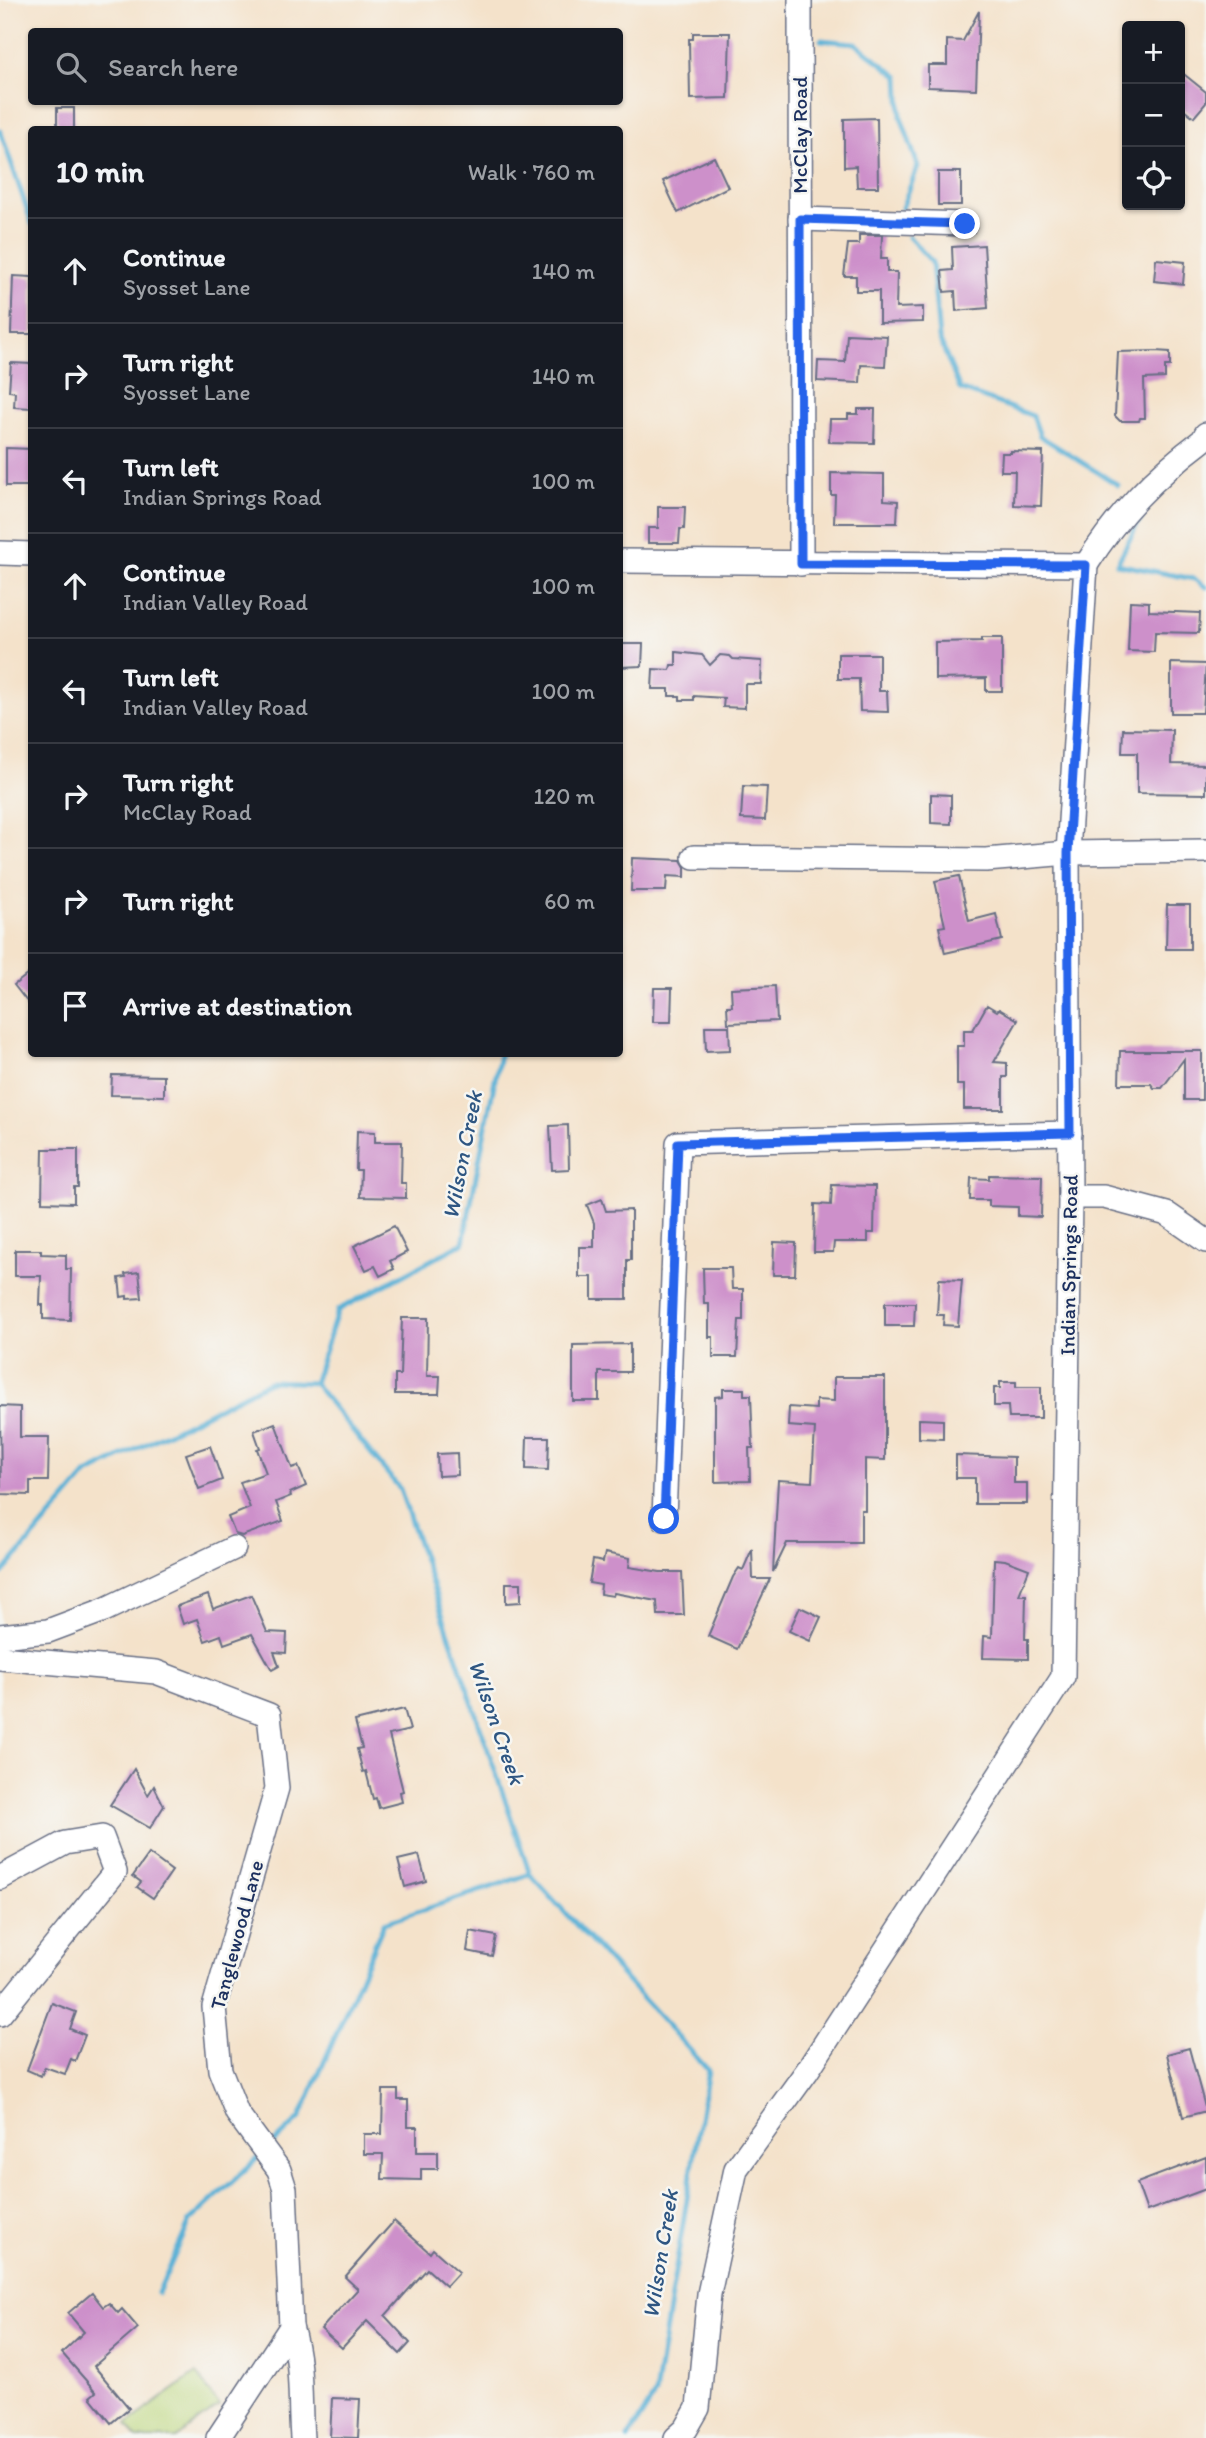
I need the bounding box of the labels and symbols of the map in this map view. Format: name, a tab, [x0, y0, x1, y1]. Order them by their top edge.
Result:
street label: McClay Road	[787, 76, 812, 194]
route end	[949, 208, 980, 239]
water label: Wilson Creek	[436, 1087, 488, 1221]
street label: Indian Springs Road	[1054, 1174, 1083, 1356]
route start	[648, 1503, 679, 1534]
water label: Wilson Creek	[463, 1656, 532, 1789]
street label: Tanglewood Lane	[205, 1857, 268, 2012]
water label: Wilson Creek	[636, 2187, 684, 2320]

